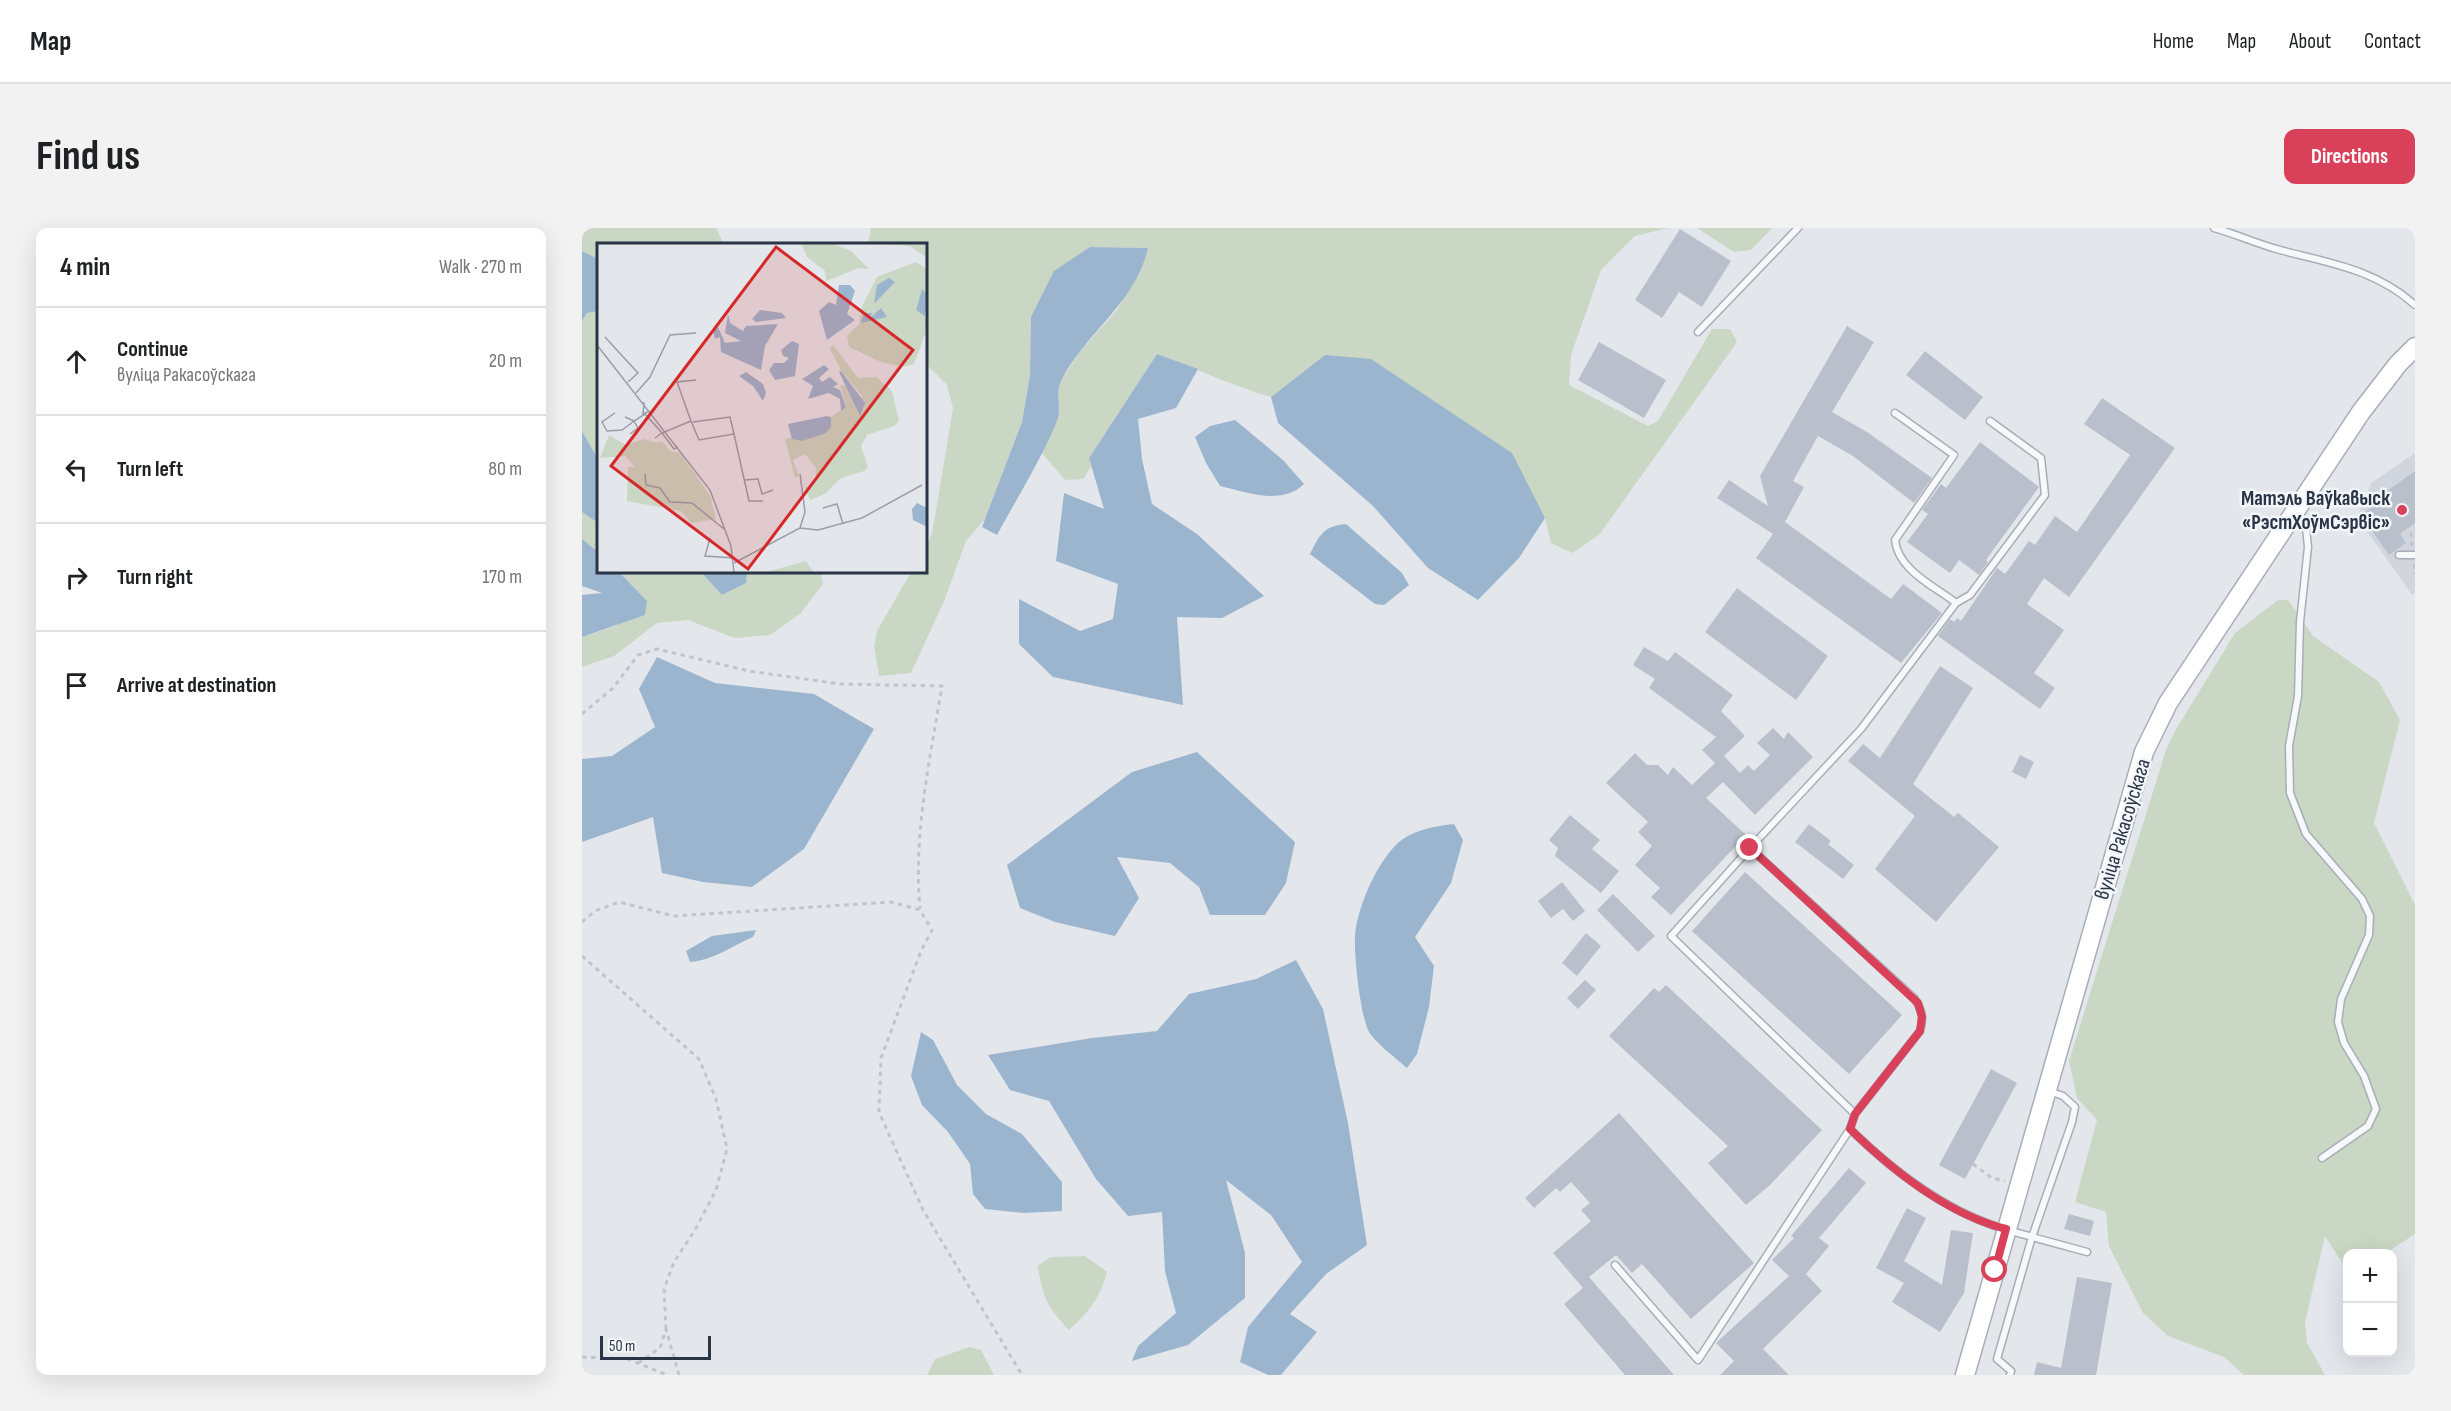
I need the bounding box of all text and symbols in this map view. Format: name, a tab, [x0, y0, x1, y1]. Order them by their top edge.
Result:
text: Map	[30, 25, 71, 58]
text: Home	[2153, 29, 2194, 54]
text: Map	[2227, 29, 2256, 54]
text: About	[2289, 29, 2331, 54]
text: Contact	[2364, 29, 2421, 54]
button: Directions	[2284, 129, 2415, 184]
text: Find us	[36, 131, 140, 182]
inset map	[597, 243, 927, 573]
text: 4 min	[60, 252, 110, 283]
text: Walk · 270 m	[439, 255, 522, 279]
text: Continue	[117, 336, 188, 363]
icon: ahead	[60, 345, 93, 378]
text: 20 m	[489, 349, 522, 373]
text: вуліца Ракасоўскага	[117, 363, 256, 387]
icon: left	[60, 453, 93, 486]
text: Turn left	[117, 456, 183, 483]
text: 80 m	[488, 457, 522, 481]
place label: Матэль Ваўкавыск «РэстХоўмСэрвіс»	[2241, 486, 2390, 535]
marker: Матэль Ваўкавыск «РэстХоўмСэрвіс»	[2395, 503, 2409, 517]
icon: right	[60, 561, 93, 594]
text: Turn right	[117, 564, 193, 591]
text: 170 m	[482, 565, 522, 589]
icon: arrive	[60, 669, 93, 702]
text: Arrive at destination	[117, 672, 276, 699]
street label: вуліца Ракасоўскага	[2089, 756, 2156, 903]
route end	[1736, 834, 1762, 860]
map controls	[2343, 1249, 2397, 1357]
button: +	[2343, 1249, 2397, 1303]
route start	[1981, 1256, 2007, 1282]
button: −	[2343, 1303, 2397, 1357]
scale bar	[600, 1333, 711, 1360]
text: 50 m	[609, 1337, 635, 1356]

